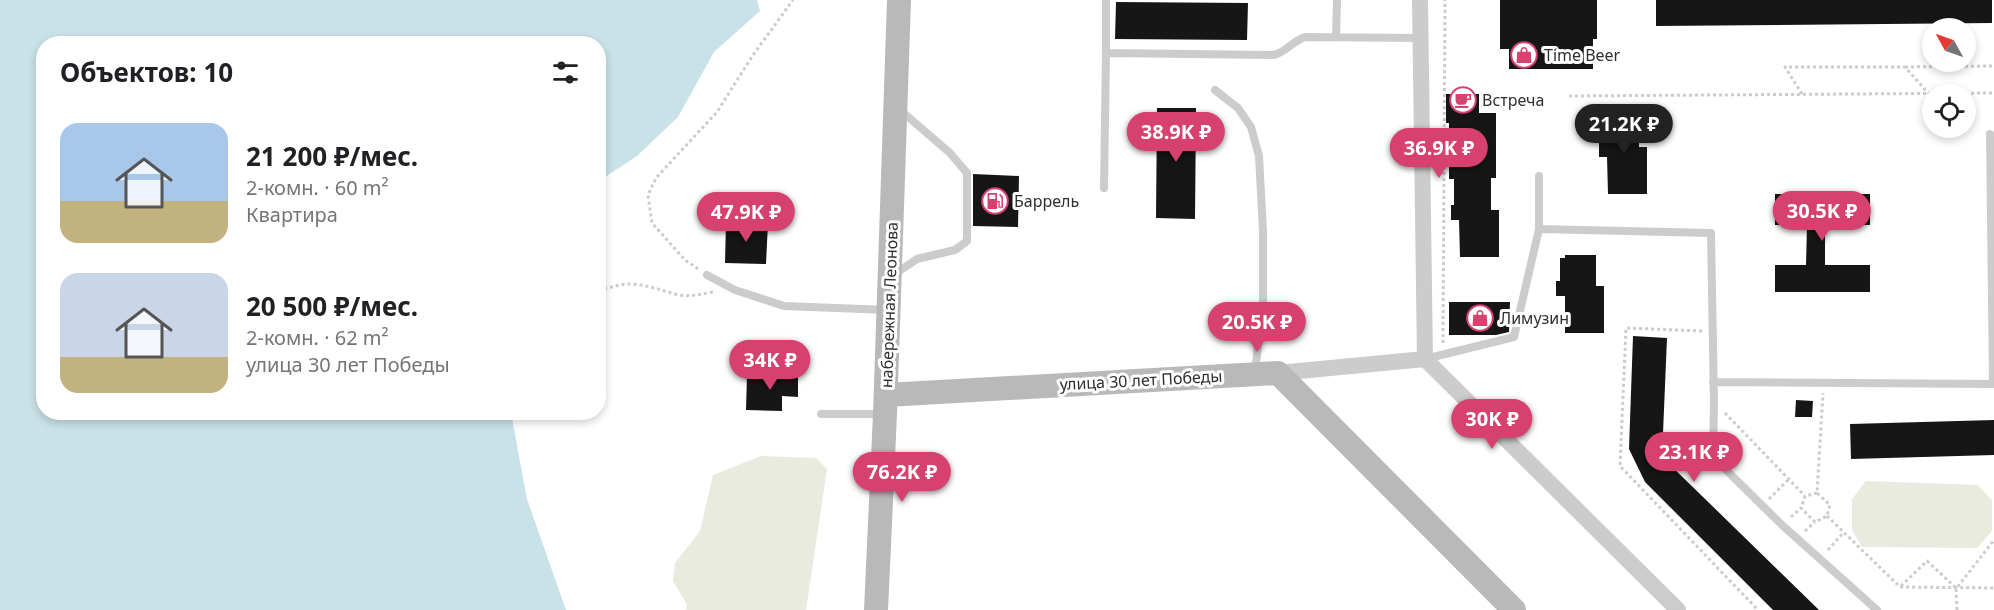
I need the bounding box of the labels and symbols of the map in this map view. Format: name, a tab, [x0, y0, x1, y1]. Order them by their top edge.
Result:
north arrow	[1922, 18, 1976, 72]
shop icon: Time Beer	[1509, 40, 1539, 70]
place label: Time Beer	[1544, 44, 1621, 66]
cafe icon: Встреча	[1448, 85, 1478, 115]
place label: Встреча	[1482, 89, 1544, 111]
pin: 21.2K ₽	[1569, 104, 1679, 155]
pin: 38.9K ₽	[1121, 112, 1231, 163]
pin: 36.9K ₽	[1384, 128, 1494, 179]
fuel station icon: Баррель	[980, 186, 1010, 216]
place label: Баррель	[1014, 190, 1079, 212]
pin: 30.5K ₽	[1767, 191, 1877, 242]
pin: 47.9K ₽	[691, 192, 801, 243]
street label: набережная Леонова	[875, 222, 903, 388]
pin: 20.5K ₽	[1202, 302, 1312, 353]
shop icon: Лимузин	[1465, 303, 1495, 333]
place label: Лимузин	[1500, 307, 1569, 329]
pin: 34K ₽	[728, 340, 812, 391]
street label: улица 30 лет Победы	[1059, 365, 1223, 395]
pin: 30K ₽	[1450, 399, 1534, 450]
pin: 23.1K ₽	[1639, 432, 1749, 483]
pin: 76.2K ₽	[847, 452, 957, 503]

